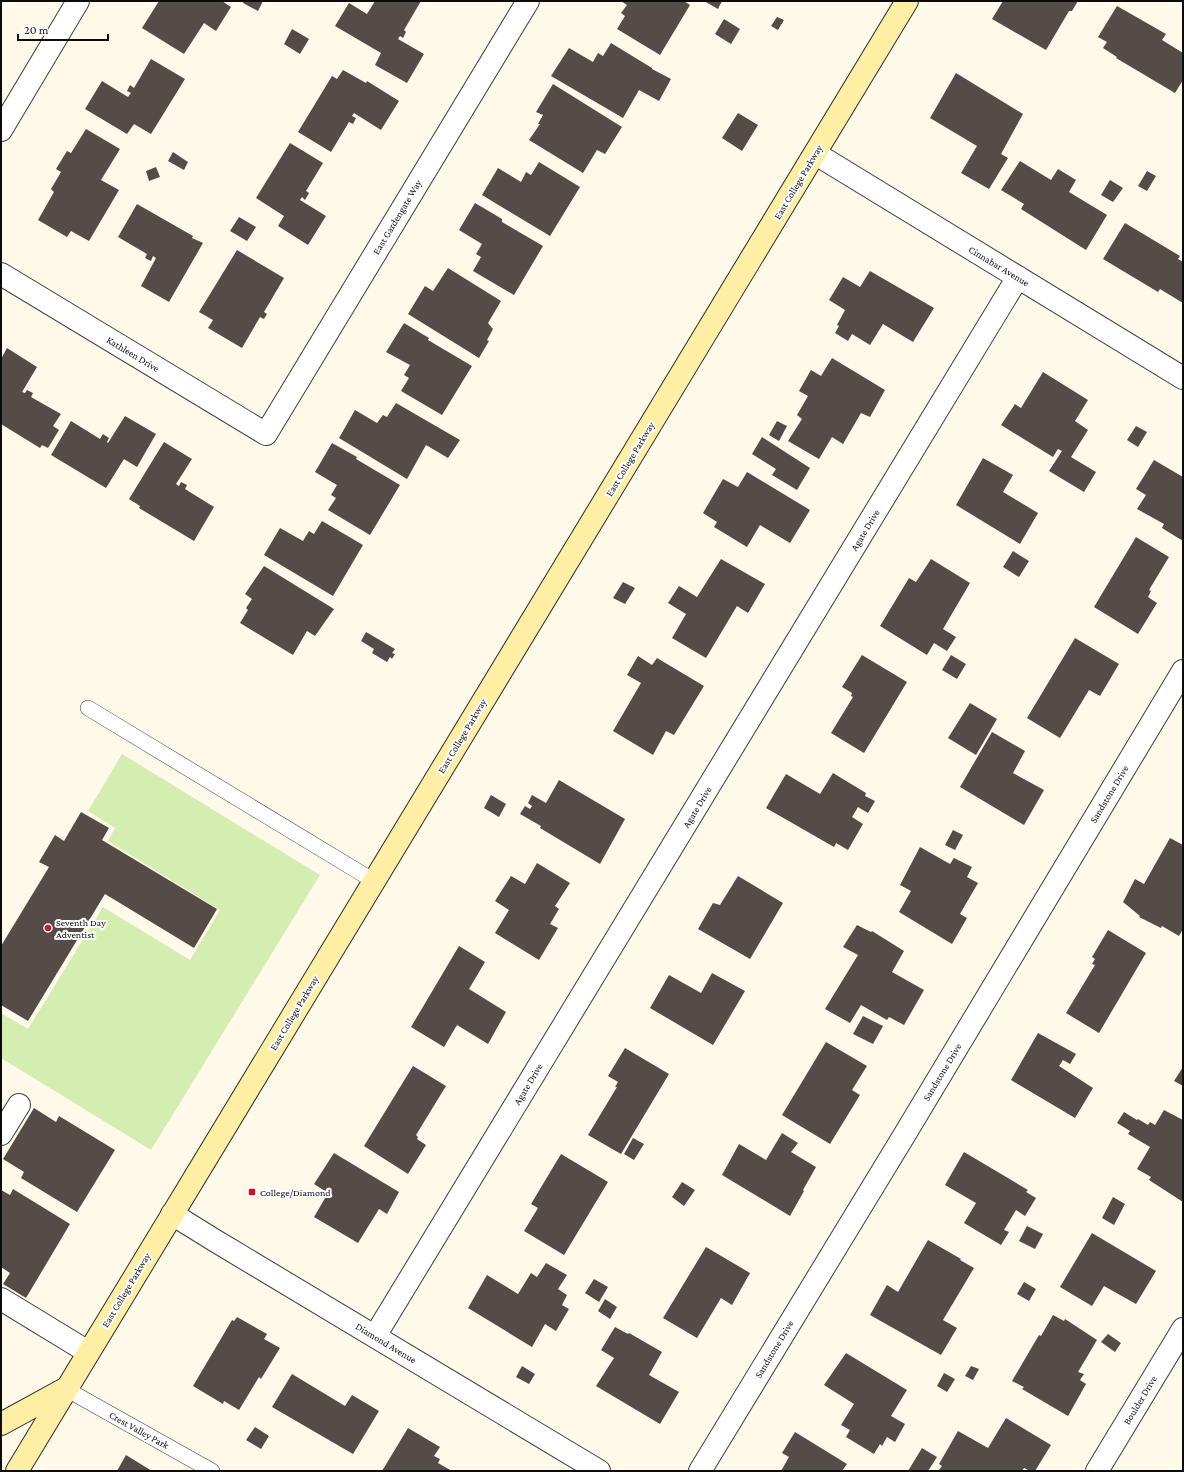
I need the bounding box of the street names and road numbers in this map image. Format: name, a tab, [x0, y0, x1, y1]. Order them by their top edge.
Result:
street label: East College Parkway	[771, 143, 825, 221]
street label: East Gardengate Way	[370, 177, 424, 256]
street label: Cinnabar Avenue	[967, 244, 1032, 289]
street label: Kathleen Drive	[105, 334, 162, 374]
street label: East College Parkway	[603, 420, 657, 498]
street label: Agate Drive	[848, 507, 882, 553]
street label: East College Parkway	[435, 697, 489, 775]
street label: Sandstone Drive	[1087, 763, 1131, 825]
street label: Agate Drive	[680, 784, 714, 830]
street label: East College Parkway	[267, 974, 321, 1052]
street label: Sandstone Drive	[920, 1041, 964, 1103]
street label: Agate Drive	[511, 1061, 545, 1107]
street label: East College Parkway	[99, 1251, 153, 1329]
street label: Sandstone Drive	[752, 1318, 796, 1380]
street label: Diamond Avenue	[354, 1321, 419, 1366]
street label: Boulder Drive	[1121, 1373, 1159, 1426]
street label: Crest Valley Park	[107, 1409, 171, 1451]

